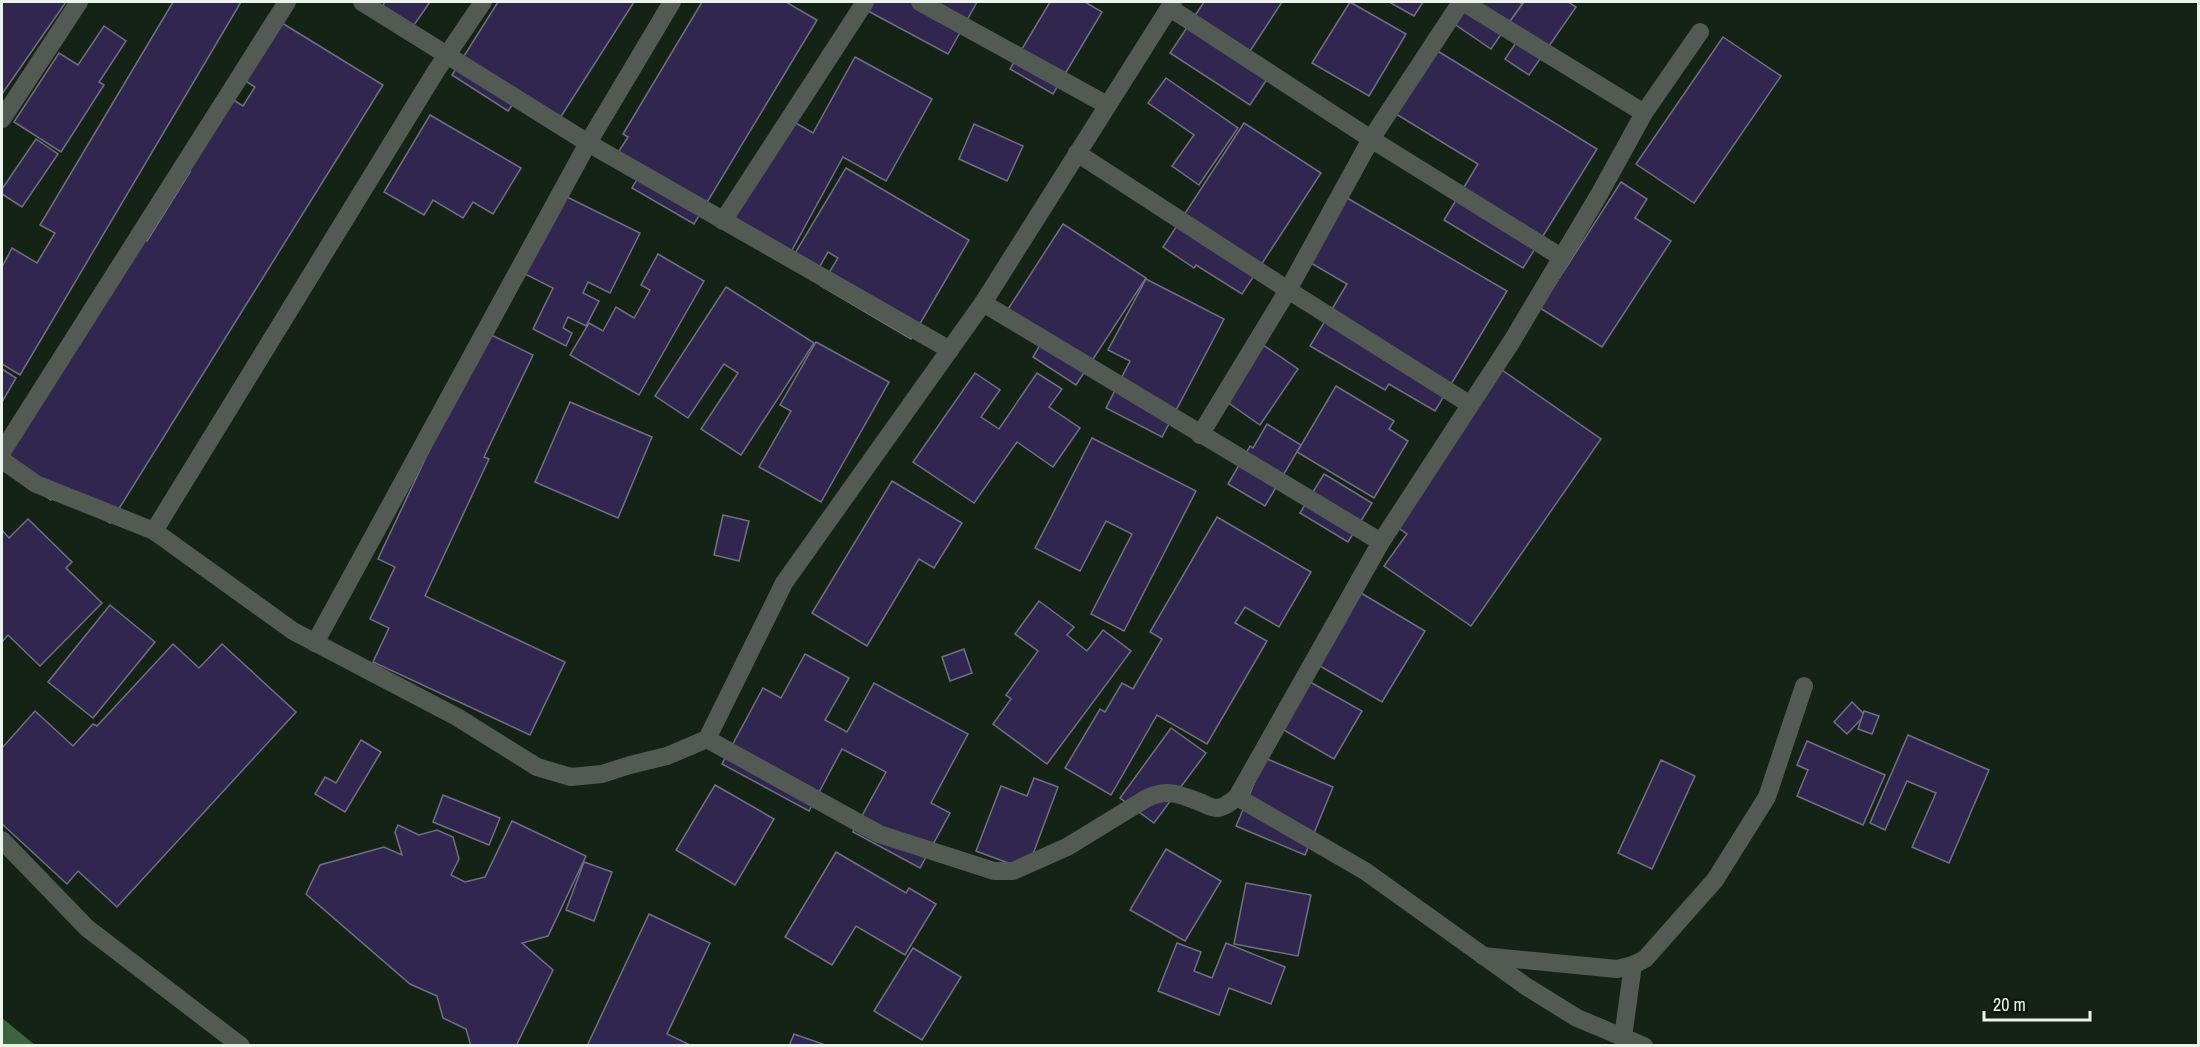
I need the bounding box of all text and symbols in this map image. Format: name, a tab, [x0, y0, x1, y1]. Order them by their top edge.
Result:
scale bar	[1984, 984, 2090, 1022]
text: 20 m	[1993, 992, 2026, 1017]

